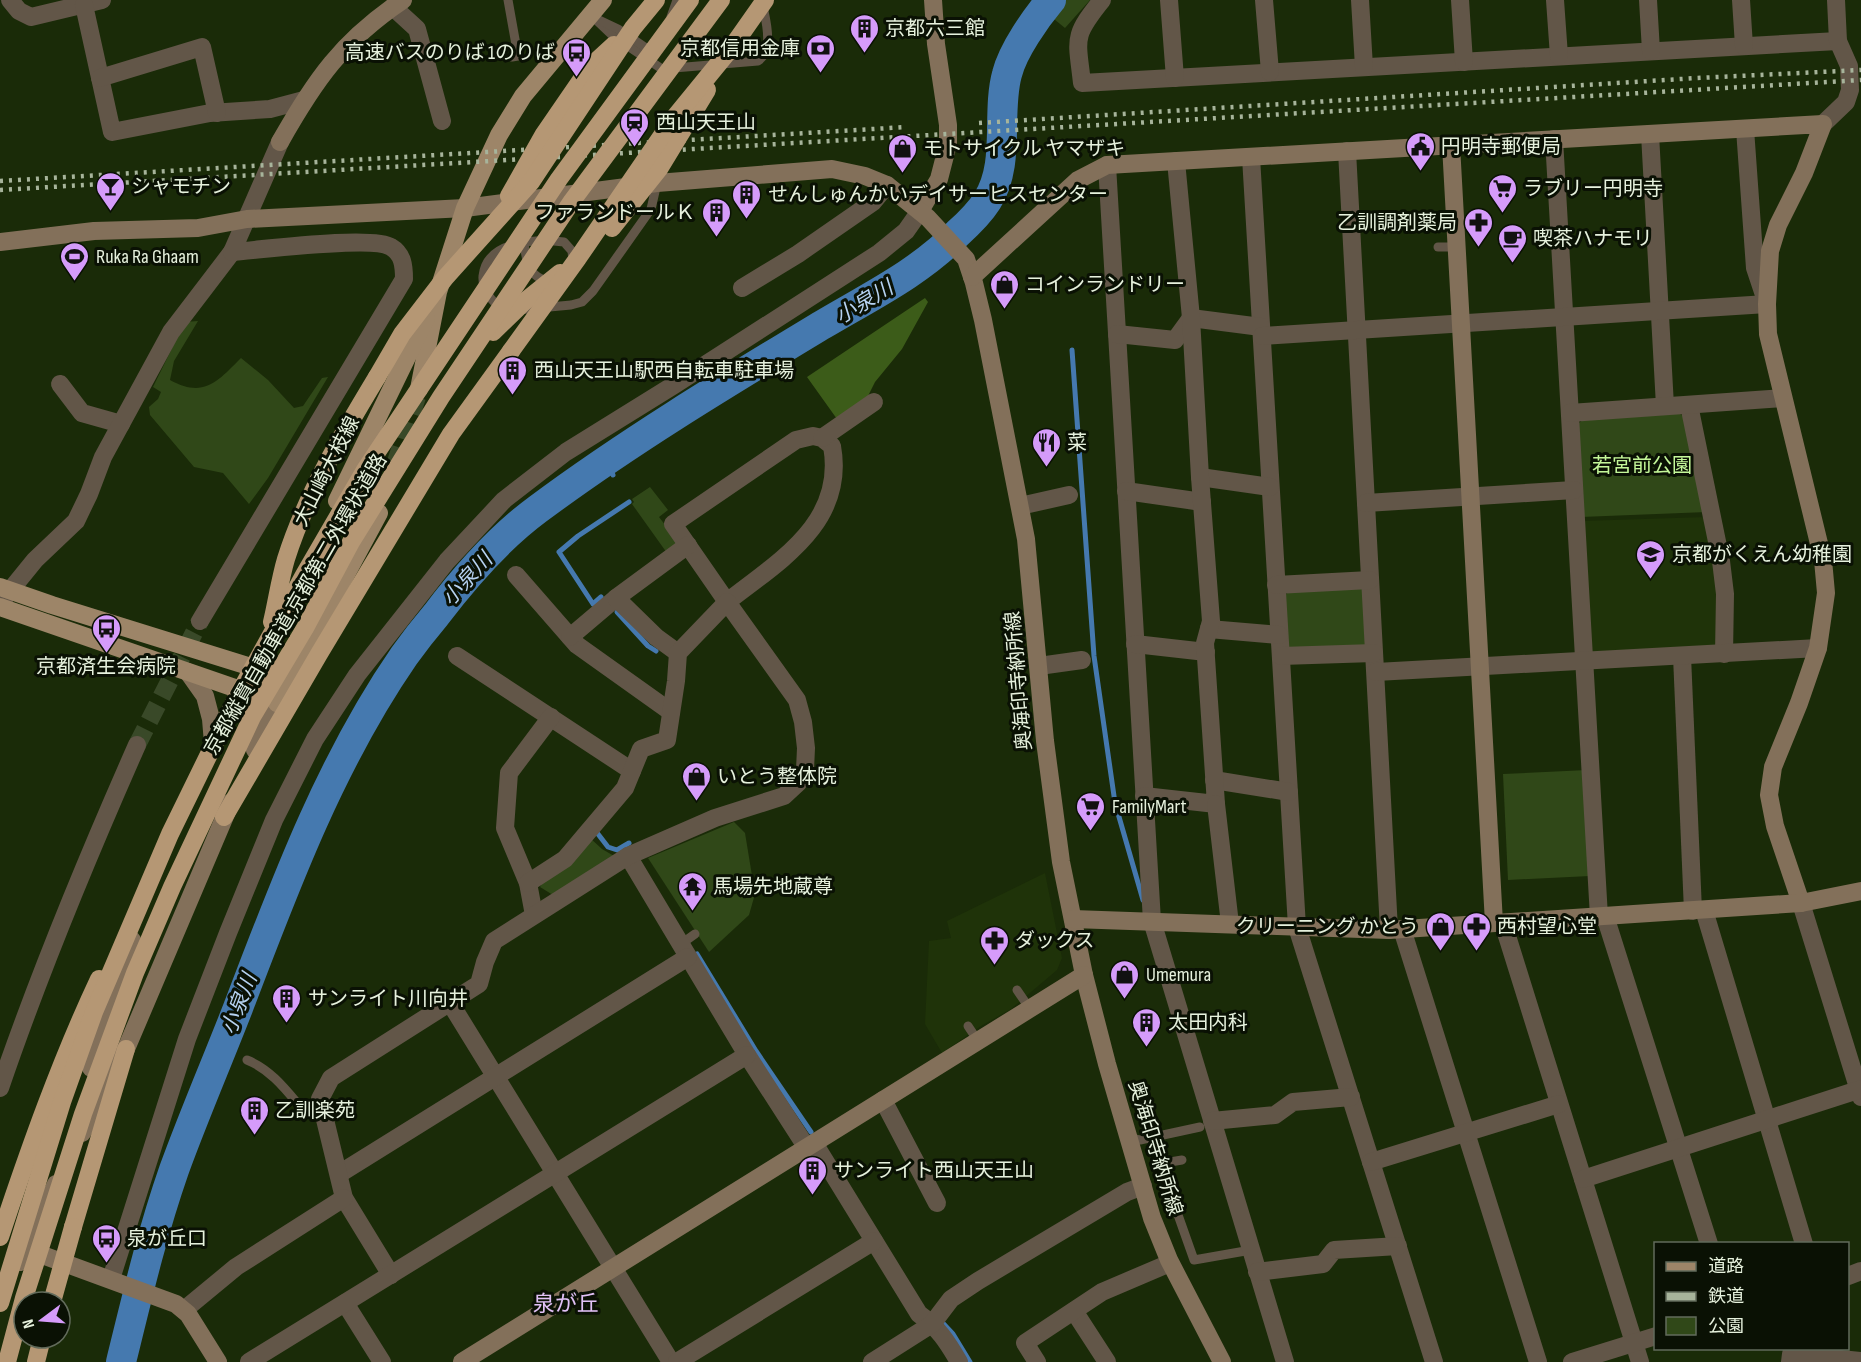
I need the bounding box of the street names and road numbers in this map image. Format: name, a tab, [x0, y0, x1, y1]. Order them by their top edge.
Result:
street label: 大山崎大枝線	[289, 413, 365, 530]
street label: 京都縦貫自動車道;京都第二外環状道路	[199, 450, 392, 759]
street label: 奥海印寺納所線	[1001, 610, 1037, 752]
street label: 奥海印寺納所線	[1123, 1078, 1187, 1219]

